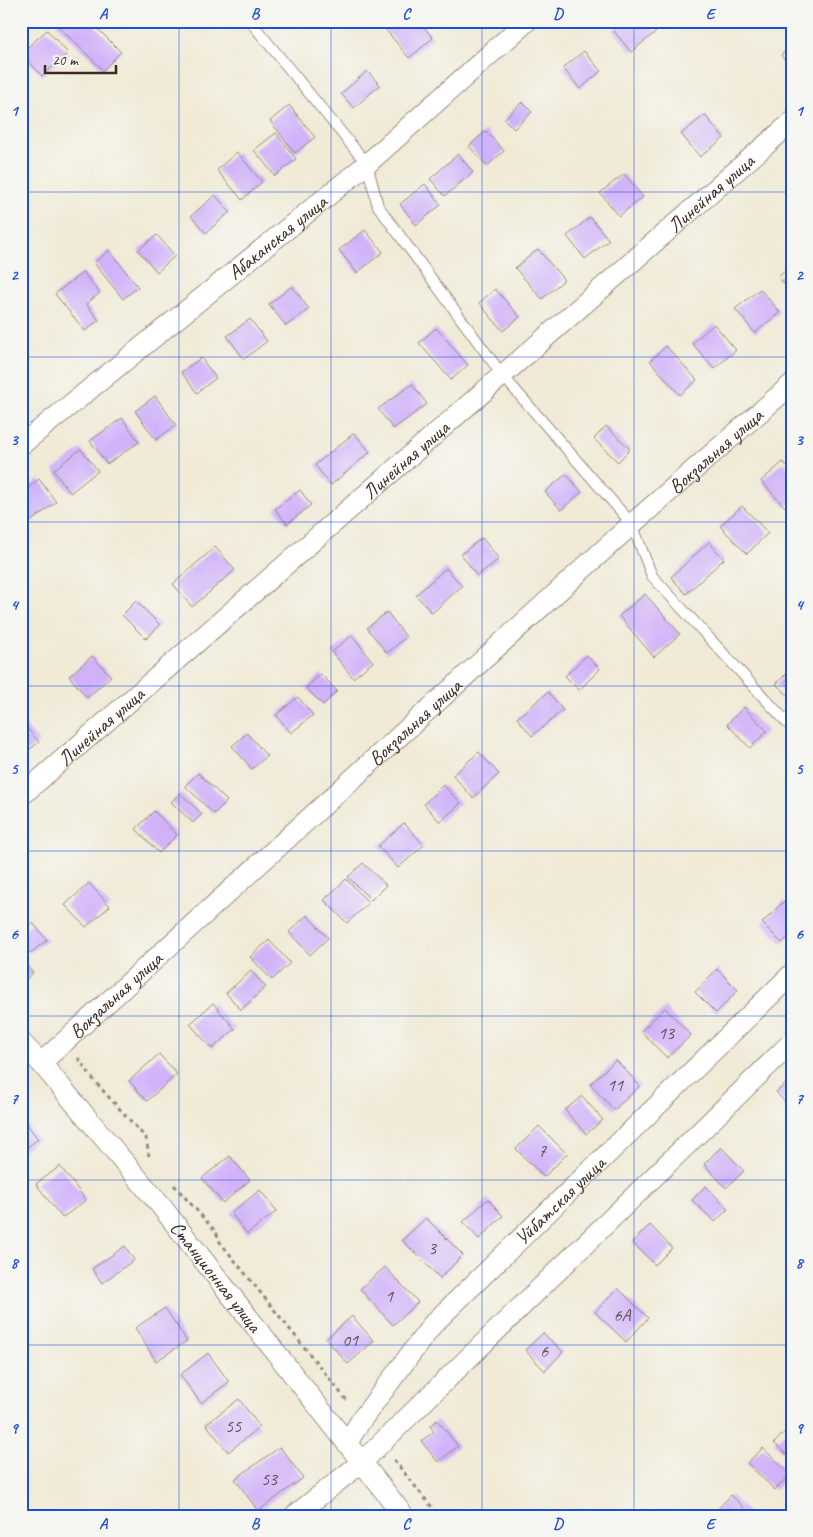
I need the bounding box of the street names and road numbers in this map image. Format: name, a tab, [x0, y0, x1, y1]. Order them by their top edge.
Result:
street label: Линейная улица	[662, 147, 761, 238]
street label: Абаканская улица	[222, 188, 333, 285]
street label: Вокзальная улица	[663, 402, 769, 499]
street label: Линейная улица	[357, 414, 456, 504]
street label: Вокзальная улица	[363, 672, 468, 771]
street label: Линейная улица	[52, 680, 151, 771]
street label: Вокзальная улица	[64, 945, 168, 1044]
street label: Уйбатская улица	[509, 1149, 612, 1250]
street label: Станционная улица	[165, 1216, 269, 1338]

